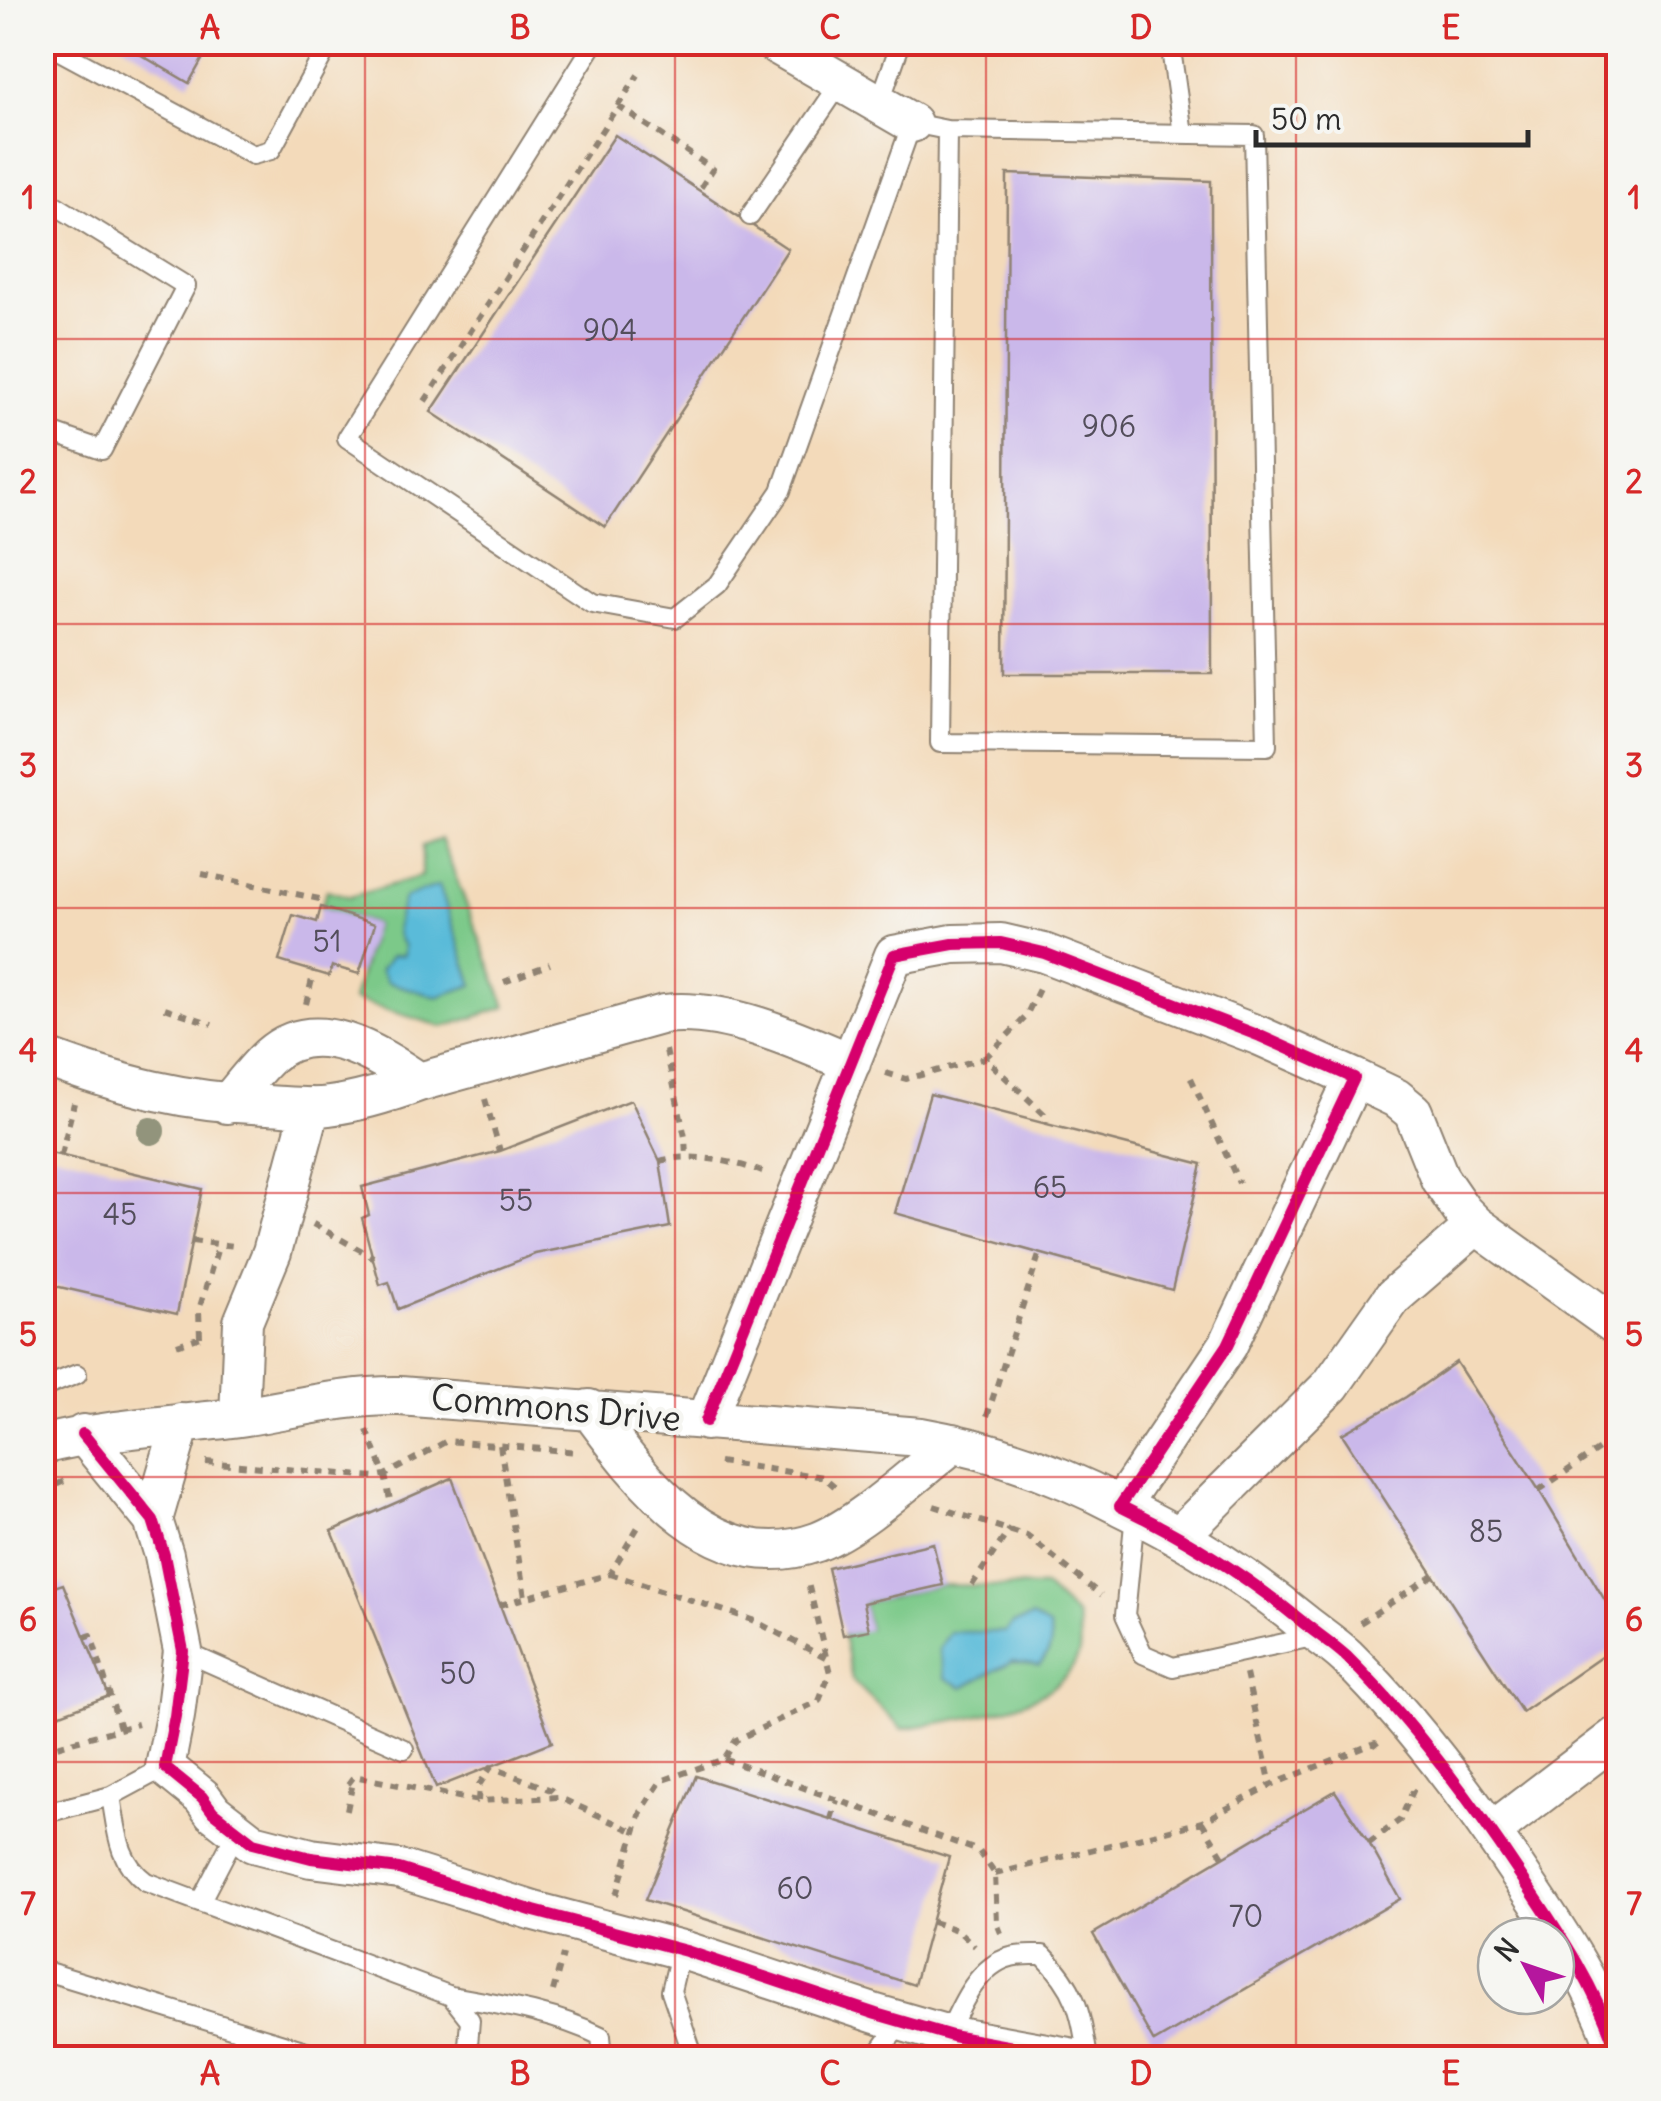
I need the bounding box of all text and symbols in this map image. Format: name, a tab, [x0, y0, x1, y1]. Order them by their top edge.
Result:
text: A	[200, 7, 220, 48]
text: B	[510, 7, 530, 48]
text: C	[819, 7, 841, 48]
text: D	[1130, 7, 1152, 48]
text: E	[1442, 7, 1460, 48]
scale bar	[1256, 85, 1528, 147]
text: 50 m	[1271, 100, 1341, 138]
text: 1	[22, 177, 34, 218]
text: 1	[1628, 177, 1640, 218]
house number: 904	[583, 311, 637, 349]
house number: 906	[1082, 407, 1136, 445]
text: 2	[19, 461, 37, 502]
text: 2	[1625, 461, 1643, 502]
text: 3	[19, 745, 37, 786]
text: 3	[1625, 745, 1643, 786]
house number: 51	[312, 922, 342, 960]
text: 4	[19, 1030, 37, 1071]
text: 4	[1625, 1030, 1643, 1071]
house number: 65	[1033, 1168, 1067, 1206]
house number: 55	[499, 1181, 533, 1219]
house number: 45	[103, 1195, 137, 1233]
text: 5	[19, 1314, 37, 1355]
text: 5	[1625, 1314, 1643, 1355]
street label: Commons Drive	[429, 1374, 683, 1440]
house number: 85	[1469, 1512, 1503, 1550]
text: 6	[19, 1599, 37, 1640]
text: 6	[1625, 1599, 1643, 1640]
house number: 50	[440, 1654, 477, 1692]
house number: 60	[776, 1869, 814, 1907]
text: 7	[20, 1883, 36, 1924]
text: 7	[1626, 1883, 1642, 1924]
house number: 70	[1229, 1897, 1263, 1935]
north arrow	[1476, 1916, 1576, 2016]
text: N	[1487, 1931, 1527, 1969]
text: A	[200, 2053, 220, 2094]
text: B	[510, 2053, 530, 2094]
text: C	[819, 2053, 841, 2094]
text: D	[1130, 2053, 1152, 2094]
text: E	[1442, 2053, 1460, 2094]

